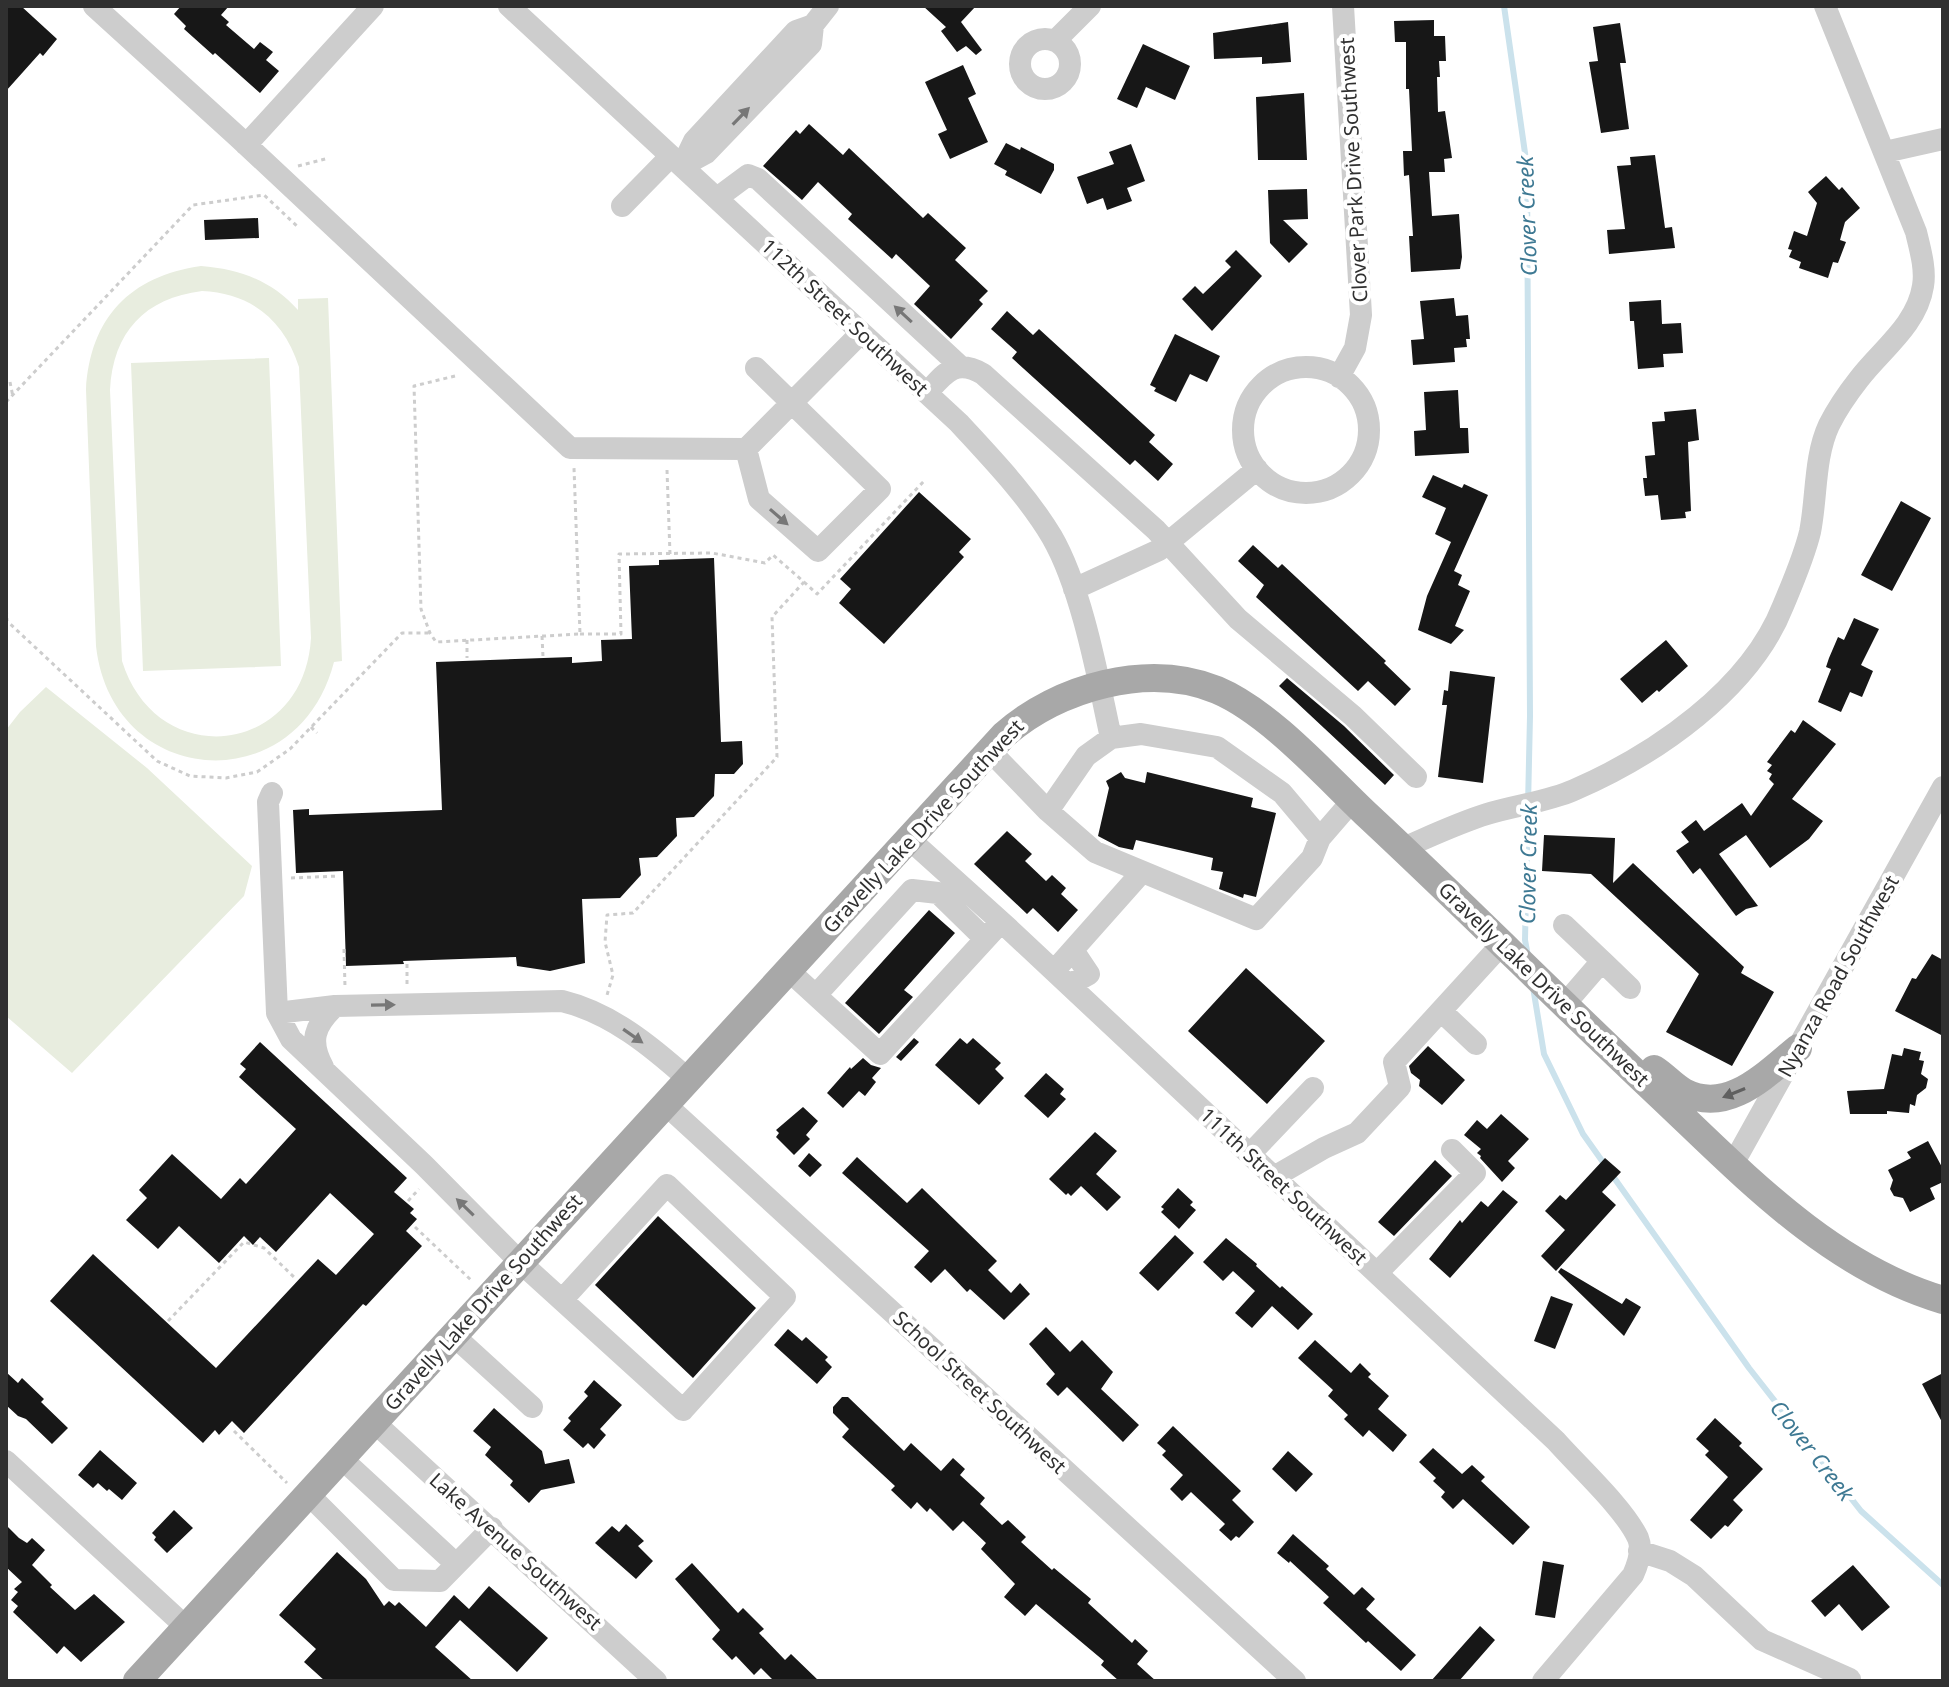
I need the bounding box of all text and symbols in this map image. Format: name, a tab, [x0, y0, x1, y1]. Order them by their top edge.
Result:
street label: Clover Park Drive Southwest	[1333, 37, 1373, 303]
one-way arrow	[732, 107, 750, 126]
water label: Clover Creek	[1509, 154, 1543, 277]
street label: 112th Street Southwest	[756, 232, 934, 402]
one-way arrow	[894, 305, 913, 323]
one-way arrow	[770, 507, 789, 525]
street label: Gravelly Lake Drive Southwest	[817, 713, 1029, 939]
water label: Clover Creek	[1511, 802, 1543, 924]
street label: Nyanza Road Southwest	[1771, 870, 1905, 1082]
street label: Gravelly Lake Drive Southwest	[1433, 876, 1655, 1092]
one-way arrow	[371, 999, 396, 1011]
one-way arrow	[623, 1028, 644, 1043]
one-way arrow	[1722, 1086, 1746, 1099]
street label: 111th Street Southwest	[1195, 1101, 1373, 1271]
street label: Gravelly Lake Drive Southwest	[378, 1188, 588, 1416]
one-way arrow	[456, 1198, 475, 1217]
street label: School Street Southwest	[888, 1305, 1072, 1479]
water label: Clover Creek	[1764, 1393, 1863, 1508]
street label: Lake Avenue Southwest	[424, 1466, 608, 1636]

